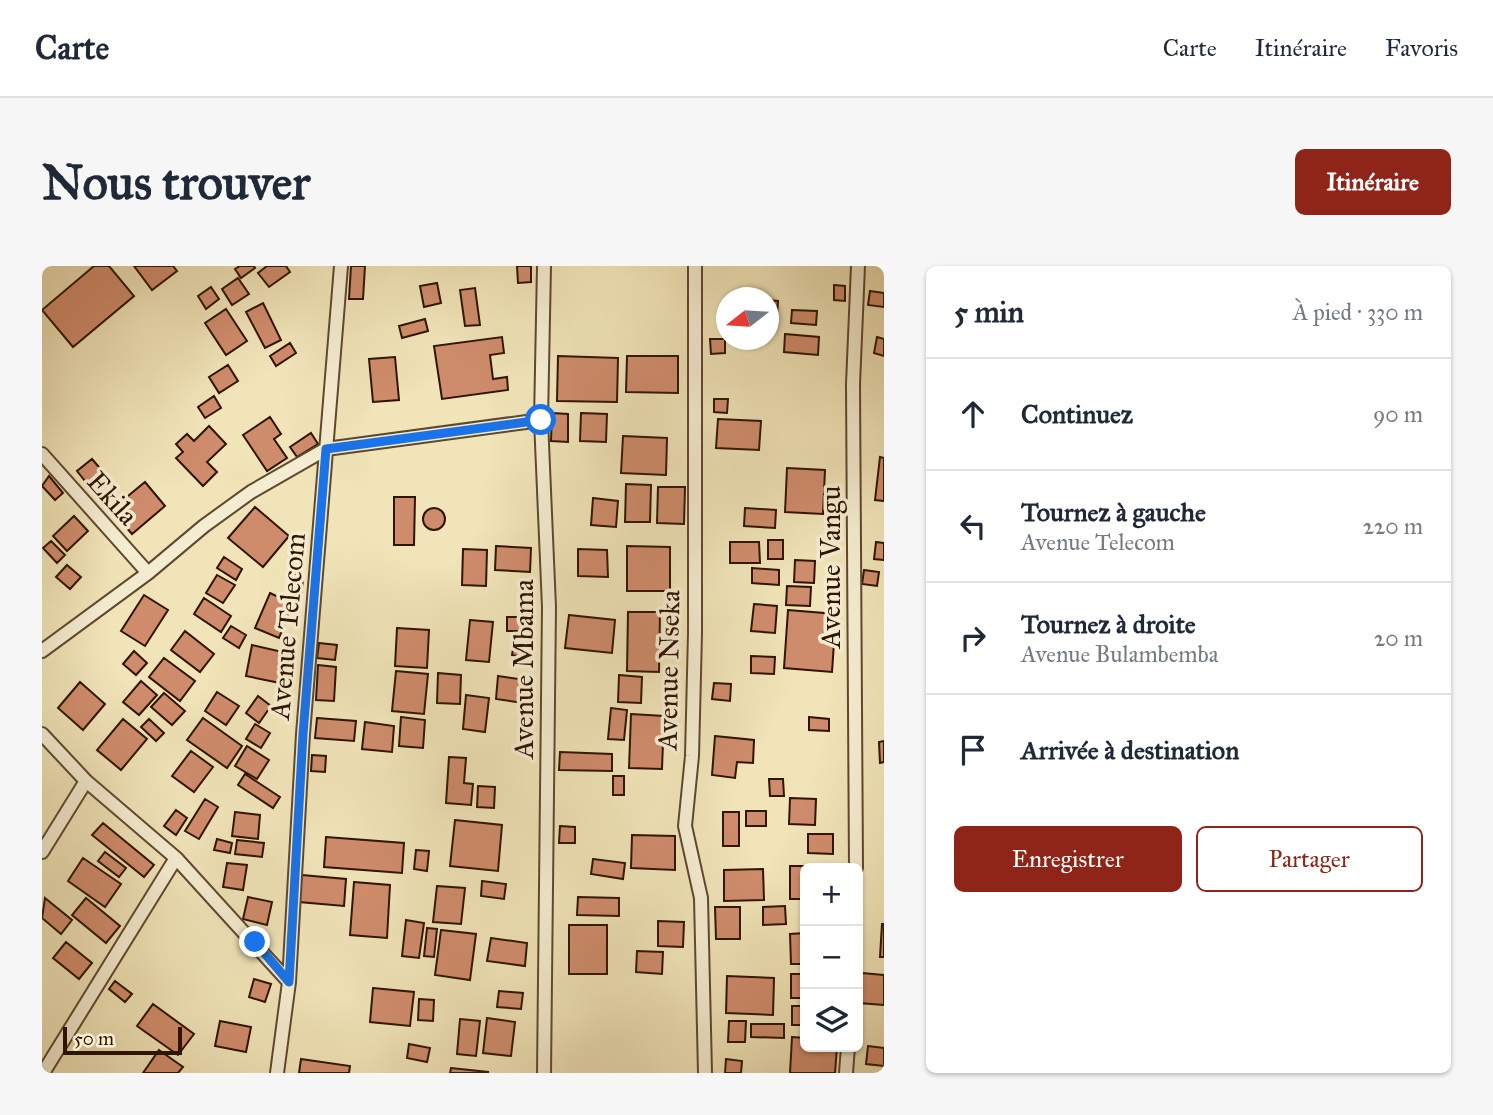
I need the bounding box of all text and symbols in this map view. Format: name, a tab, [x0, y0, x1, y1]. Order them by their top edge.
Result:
text: Carte	[35, 28, 109, 68]
text: Carte	[1163, 33, 1217, 63]
text: Itinéraire	[1255, 33, 1347, 63]
text: Favoris	[1385, 33, 1458, 63]
button: Itinéraire	[1295, 149, 1451, 215]
text: Nous trouver	[42, 153, 310, 212]
north arrow	[716, 287, 779, 350]
text: 5 min	[954, 294, 1024, 330]
text: À pied · 330 m	[1293, 298, 1423, 326]
icon: ahead	[954, 395, 992, 433]
text: Continuez	[1021, 398, 1133, 430]
text: 90 m	[1373, 400, 1423, 428]
route start	[525, 404, 556, 435]
street label: Ekila	[79, 464, 146, 533]
street label: Avenue Vangu	[813, 486, 848, 649]
text: Tournez à gauche	[1021, 496, 1206, 528]
icon: left	[954, 507, 992, 545]
text: 220 m	[1363, 512, 1423, 540]
text: Avenue Telecom	[1021, 528, 1175, 556]
street label: Avenue Telecom	[262, 531, 313, 722]
street label: Avenue Mbama	[506, 579, 541, 760]
street label: Avenue Nseka	[650, 590, 687, 751]
text: Tournez à droite	[1021, 608, 1196, 640]
icon: right	[954, 619, 992, 657]
text: 20 m	[1374, 624, 1423, 652]
text: Avenue Bulambemba	[1021, 640, 1218, 668]
icon: arrive	[954, 731, 992, 769]
text: Arrivée à destination	[1021, 734, 1239, 766]
button: Enregistrer	[954, 826, 1182, 892]
button: Partager	[1196, 826, 1423, 892]
map controls	[800, 863, 863, 1052]
button: +	[800, 863, 863, 926]
route end	[239, 926, 270, 957]
button: −	[800, 926, 863, 989]
button: layers	[800, 989, 863, 1052]
scale bar	[63, 1024, 182, 1056]
text: 50 m	[74, 1027, 114, 1050]

